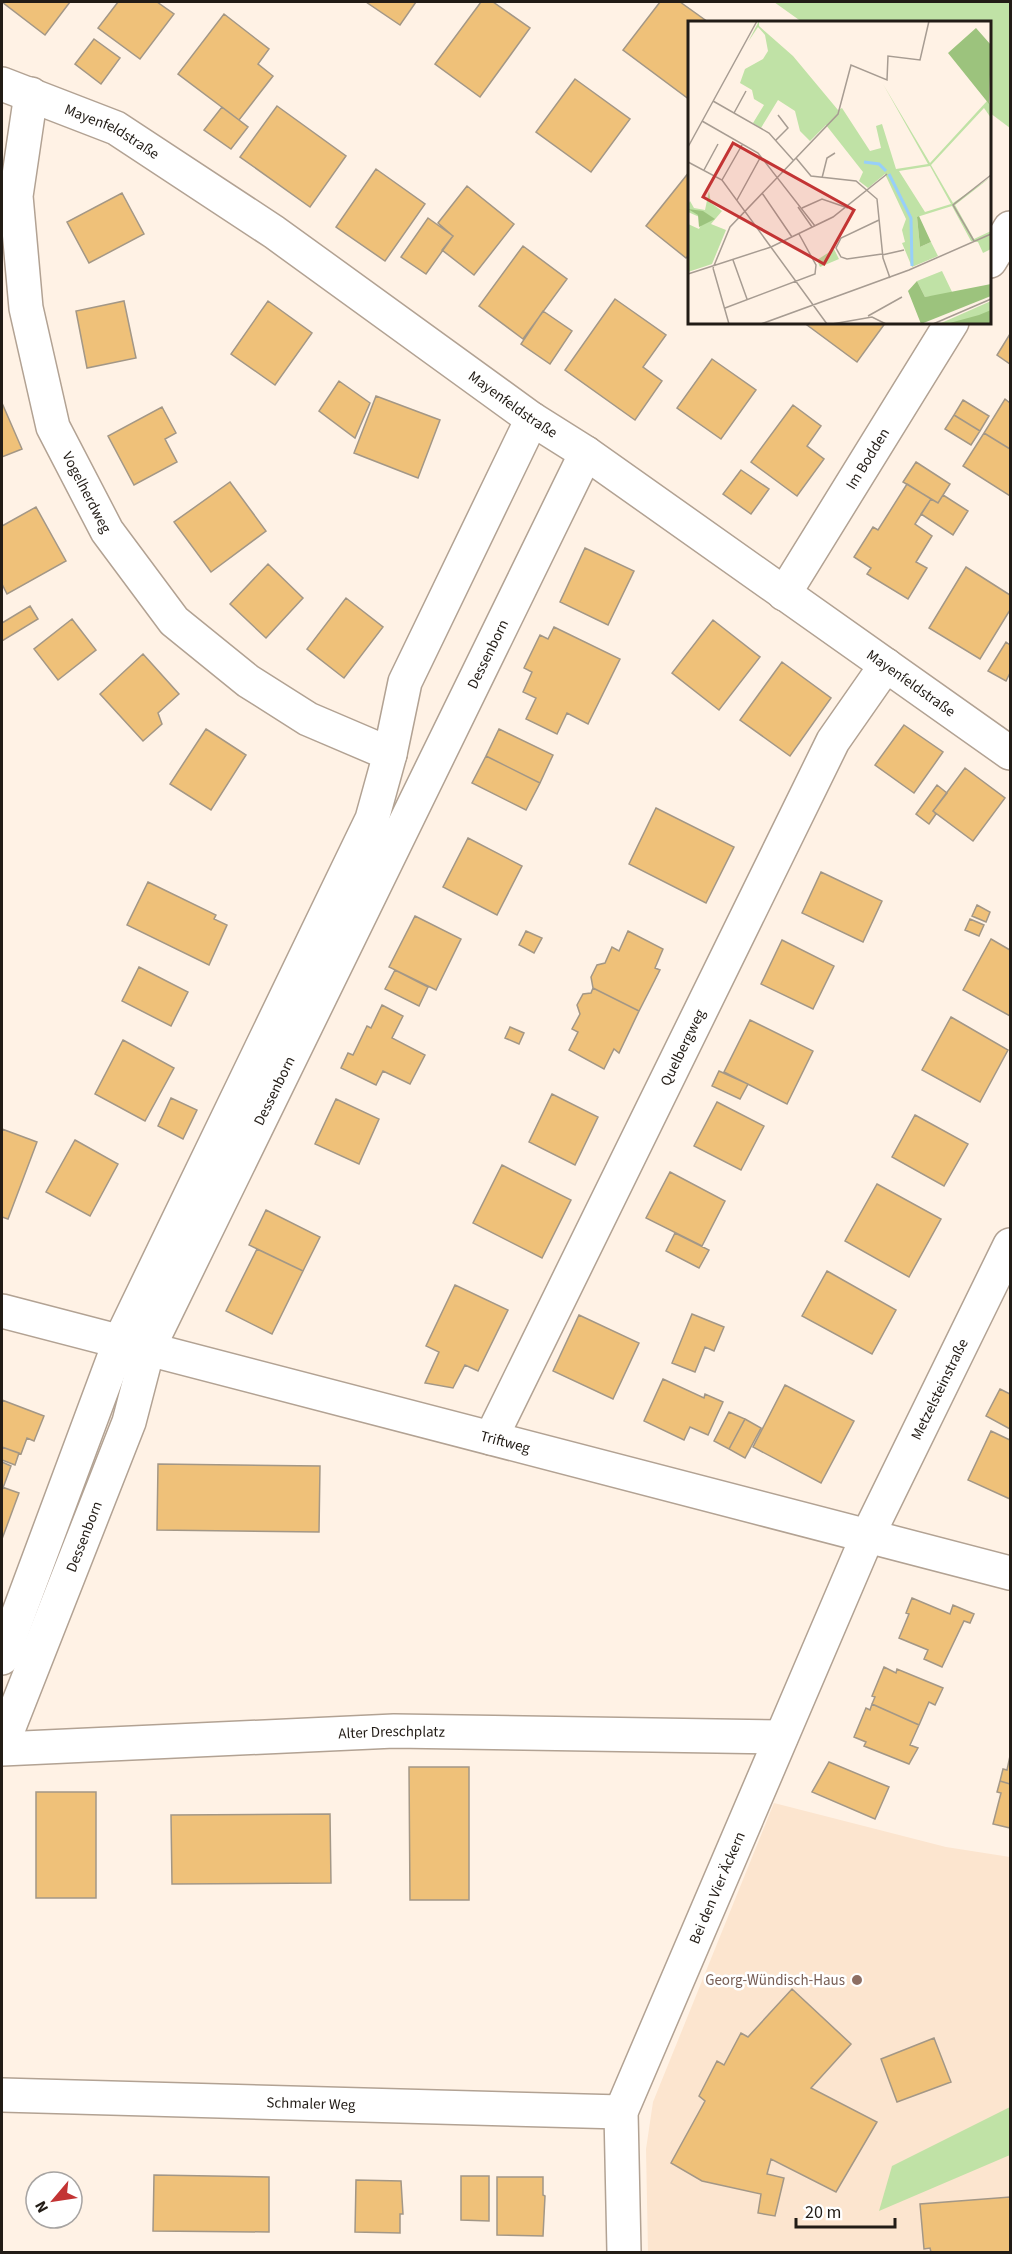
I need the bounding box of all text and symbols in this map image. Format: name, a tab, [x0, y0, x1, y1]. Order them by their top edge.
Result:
inset map	[688, 21, 991, 324]
street label: Mayenfeldstraße	[61, 99, 164, 164]
street label: Mayenfeldstraße	[464, 366, 562, 443]
street label: Im Bodden	[841, 424, 895, 493]
street label: Vogelherdweg	[57, 448, 117, 537]
street label: Dessenborn	[462, 616, 514, 692]
street label: Mayenfeldstraße	[862, 644, 960, 722]
street label: Quelbergweg	[655, 1005, 711, 1090]
street label: Dessenborn	[248, 1052, 300, 1129]
street label: Metzelsteinstraße	[906, 1335, 973, 1444]
street label: Triftweg	[478, 1425, 533, 1458]
street label: Dessenborn	[61, 1498, 107, 1575]
street label: Alter Dreschplatz	[338, 1720, 445, 1744]
street label: Bei den Vier Äckern	[684, 1828, 750, 1947]
place label: Georg-Wündisch-Haus	[705, 1970, 845, 1991]
marker: Georg-Wündisch-Haus	[850, 1973, 864, 1987]
street label: Schmaler Weg	[266, 2092, 356, 2115]
north arrow	[24, 2170, 84, 2230]
scale bar	[796, 2191, 895, 2229]
text: N	[30, 2197, 54, 2217]
text: 20 m	[805, 2200, 841, 2225]

